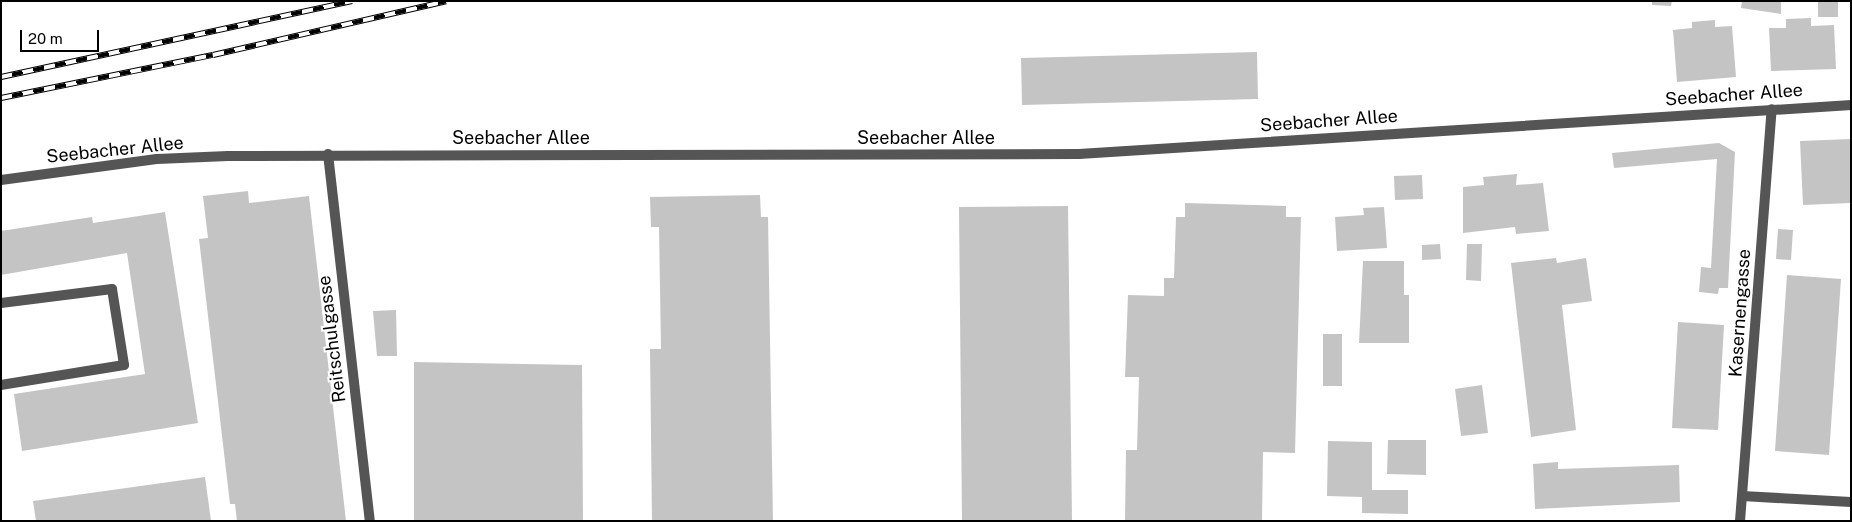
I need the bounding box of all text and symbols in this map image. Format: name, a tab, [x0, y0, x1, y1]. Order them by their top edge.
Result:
scale bar	[22, 20, 101, 52]
text: 20 m	[28, 30, 63, 47]
street label: Seebacher Allee	[1664, 79, 1804, 111]
street label: Seebacher Allee	[1259, 105, 1399, 137]
street label: Seebacher Allee	[452, 127, 590, 149]
street label: Seebacher Allee	[857, 127, 995, 149]
street label: Seebacher Allee	[45, 132, 185, 168]
street label: Kasernengasse	[1725, 248, 1755, 378]
street label: Reitschulgasse	[313, 274, 351, 404]

